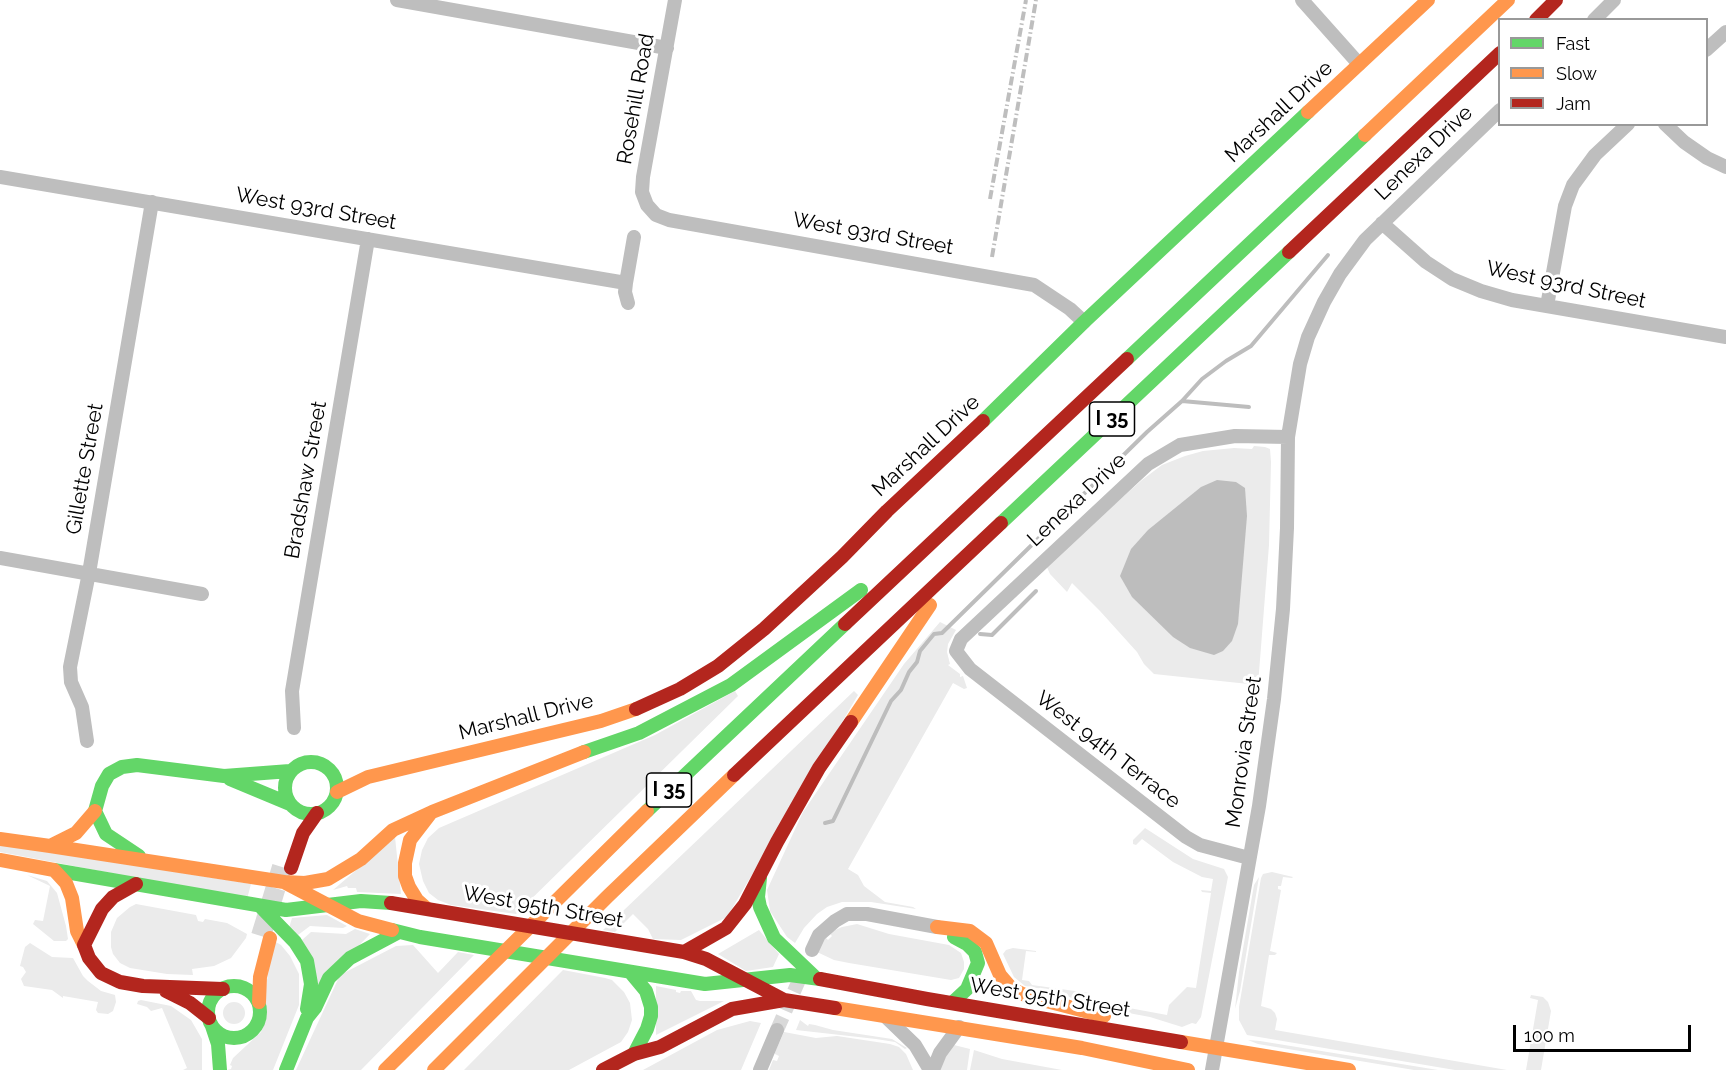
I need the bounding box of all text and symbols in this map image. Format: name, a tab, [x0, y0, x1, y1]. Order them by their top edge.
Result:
legend	[1498, 18, 1708, 126]
street label: Rosehill Road	[612, 32, 660, 166]
text: Fast	[1556, 33, 1590, 54]
street label: Marshall Drive	[1220, 56, 1338, 168]
text: Slow	[1556, 63, 1597, 84]
text: Jam	[1556, 93, 1591, 114]
street label: Lenexa Drive	[1370, 100, 1478, 206]
street label: West 93rd Street	[234, 182, 398, 236]
street label: West 93rd Street	[791, 207, 955, 261]
street label: West 93rd Street	[1484, 256, 1648, 314]
street label: Marshall Drive	[867, 390, 985, 502]
street label: Bradshaw Street	[280, 399, 332, 561]
street label: Gillette Street	[61, 401, 109, 537]
road number: I 35	[1090, 402, 1134, 436]
street label: Lenexa Drive	[1022, 448, 1132, 552]
street label: Monrovia Street	[1221, 675, 1267, 829]
street label: West 94th Terrace	[1031, 686, 1185, 814]
street label: Marshall Drive	[456, 688, 596, 746]
road number: I 35	[646, 773, 692, 807]
street label: West 95th Street	[461, 881, 625, 933]
street label: West 95th Street	[968, 973, 1132, 1023]
scale bar	[1516, 1013, 1694, 1051]
text: 100 m	[1524, 1025, 1575, 1046]

